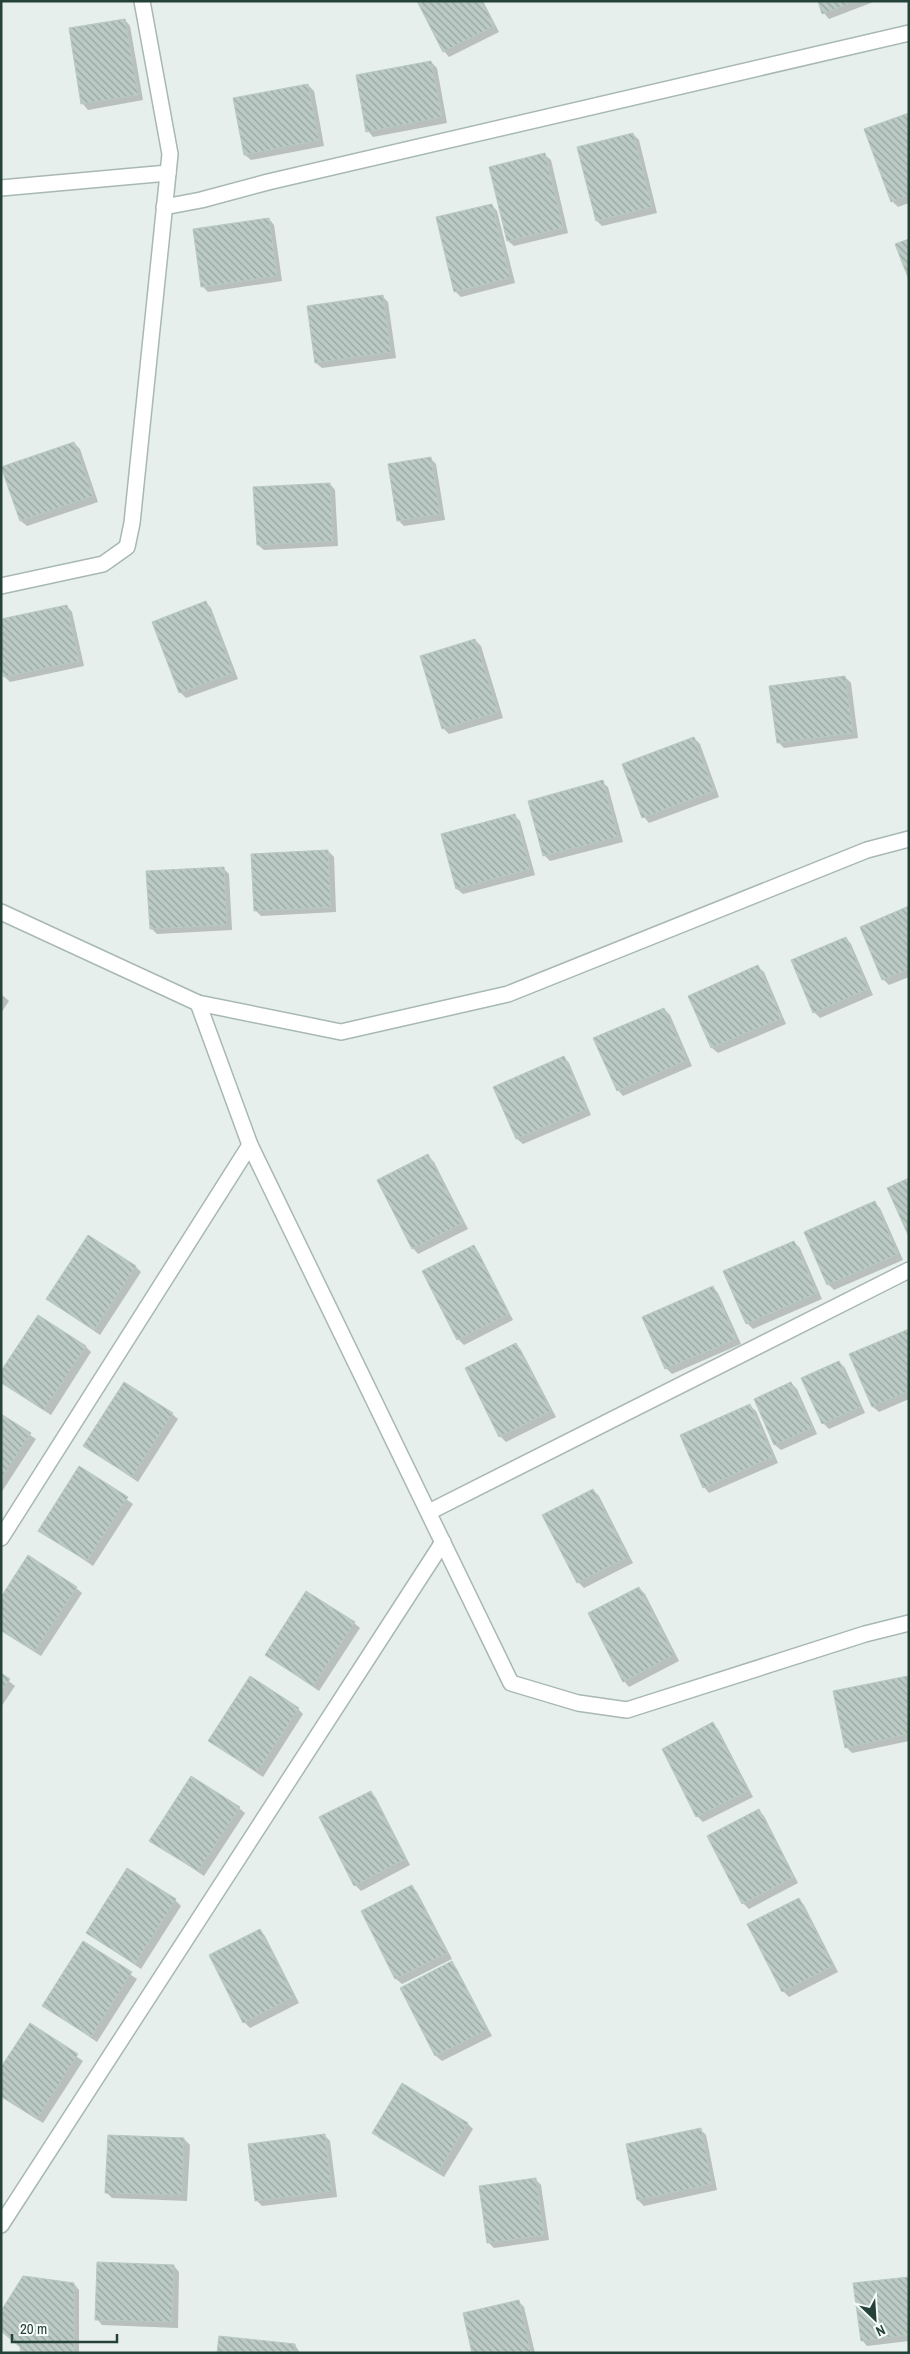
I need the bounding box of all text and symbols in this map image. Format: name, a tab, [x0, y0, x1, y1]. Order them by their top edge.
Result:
north arrow	[850, 2294, 900, 2344]
scale bar	[12, 2312, 118, 2344]
text: 20 m	[20, 2318, 47, 2339]
text: N	[873, 2321, 888, 2341]

